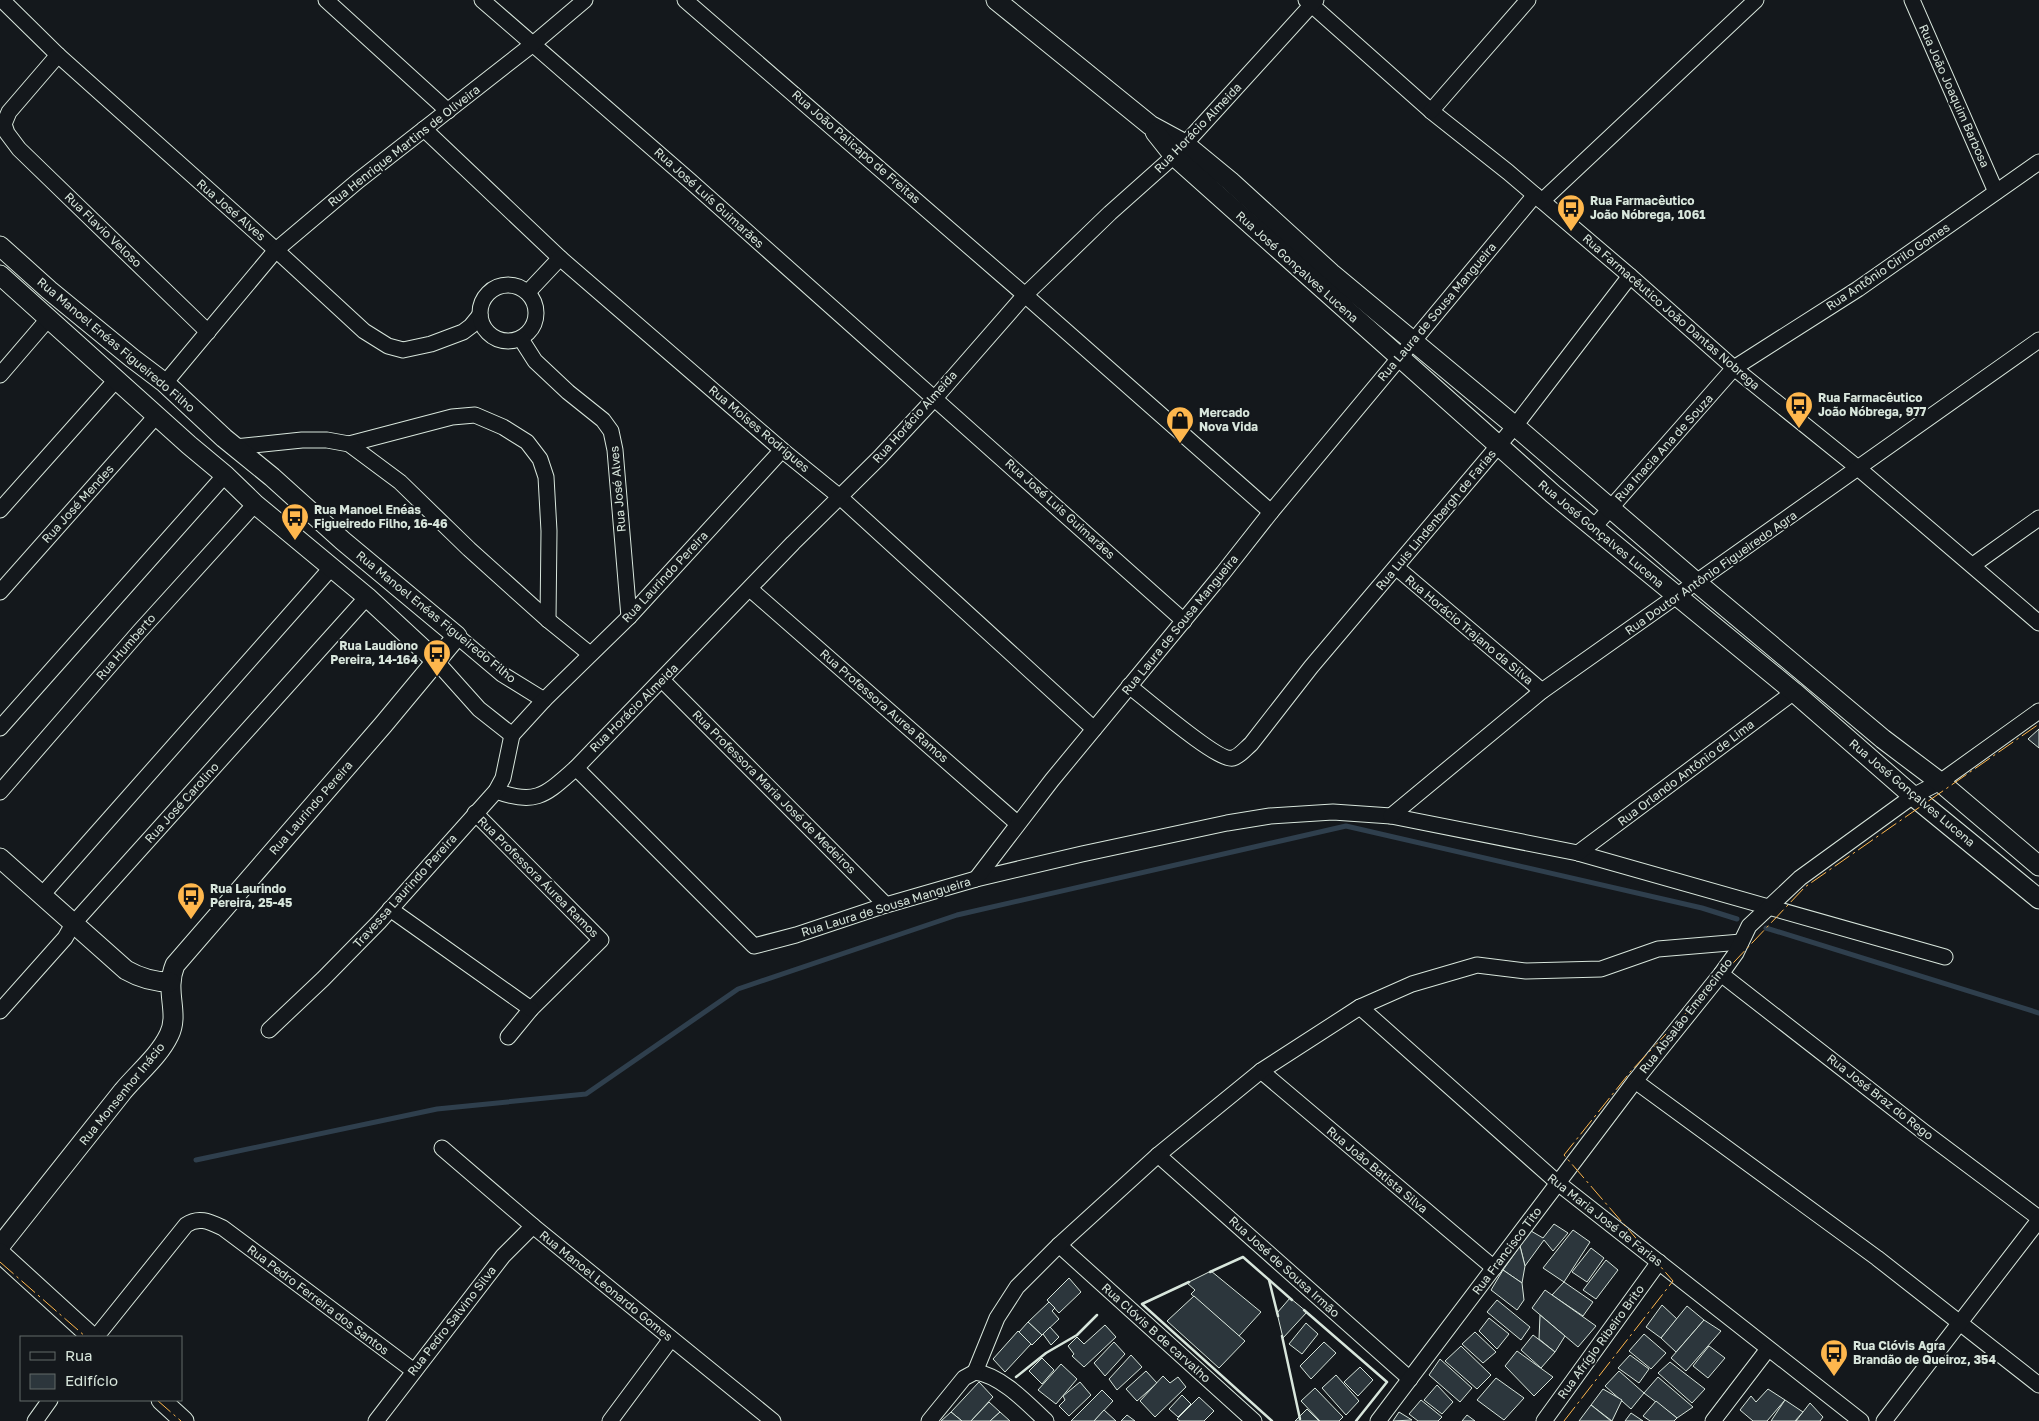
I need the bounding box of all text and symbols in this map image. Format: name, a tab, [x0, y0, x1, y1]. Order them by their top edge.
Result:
street label: Rua João Joaquim Barbosa	[1916, 22, 1993, 170]
street label: Rua Horácio Almeida	[1151, 80, 1244, 176]
street label: Rua Henrique Martins de Oliveira	[325, 82, 483, 210]
street label: Rua João Palicapo de Freitas	[789, 87, 924, 207]
street label: Rua José Luís Guimarães	[651, 144, 767, 251]
street label: Rua José Alves	[194, 176, 269, 244]
street label: Rua Flavio Veloso	[62, 189, 145, 270]
bus stop icon: Rua Farmacêutico João Nóbrega, 1061	[1556, 193, 1586, 232]
place label: Rua Farmacêutico João Nóbrega, 1061	[1590, 193, 1705, 222]
street label: Rua José Gonçalves Lucena	[1233, 208, 1362, 326]
street label: Rua Antônio Cirilo Gomes	[1823, 220, 1952, 314]
street label: Rua Farmacêutico João Dantas Nobrega	[1580, 231, 1763, 393]
street label: Rua Laura de Sousa Mangueira	[1374, 239, 1499, 384]
street label: Rua Manoel Enéas Figueiredo Filho	[34, 274, 198, 415]
street label: Rua Horácio Almeida	[869, 367, 960, 466]
street label: Rua Moises Rodrigues	[706, 382, 813, 475]
bus stop icon: Rua Farmacêutico João Nóbrega, 977	[1784, 390, 1814, 429]
place label: Rua Farmacêutico João Nóbrega, 977	[1818, 390, 1927, 419]
street label: Rua Inacia Ana de Souza	[1611, 391, 1716, 505]
shop icon: Mercado Nova Vida	[1165, 405, 1195, 444]
place label: Mercado Nova Vida	[1199, 405, 1258, 434]
street label: Rua José Alves	[606, 445, 629, 533]
street label: Rua Luis Lindenbergh de Farias	[1372, 446, 1499, 593]
street label: Rua José Luis Guimarães	[1002, 455, 1118, 562]
street label: Rua José Mendes	[38, 461, 117, 546]
street label: Rua José Gonçalves Lucena	[1535, 477, 1667, 591]
bus stop icon: Rua Manoel Enéas Figueiredo Filho, 16-46	[280, 502, 310, 541]
place label: Rua Manoel Enéas Figueiredo Filho, 16-46	[314, 502, 448, 531]
street label: Rua Doutor Antônio Figueiredo Agra	[1622, 507, 1800, 638]
street label: Rua Laurindo Pereira	[618, 528, 711, 626]
street label: Rua Manoel Enéas Figueiredo Filho	[353, 547, 519, 686]
street label: Rua Laura de Sousa Mangueira	[1118, 551, 1241, 698]
street label: Rua Horácio Trajano da Silva	[1402, 572, 1536, 688]
street label: Rua Humberto	[93, 610, 159, 683]
place label: Rua Laudiono Pereira, 14-164	[330, 638, 418, 667]
bus stop icon: Rua Laudiono Pereira, 14-164	[422, 638, 452, 677]
street label: Rua Professora Aurea Ramos	[817, 646, 952, 766]
street label: Rua Horácio Almeida	[586, 660, 681, 755]
street label: Rua Professora Maria José de Medeiros	[689, 707, 859, 877]
street label: Rua Orlando Antônio de Lima	[1614, 716, 1757, 829]
street label: Rua José Gonçalves Lucena	[1846, 736, 1978, 850]
street label: Rua Laurindo Pereira	[266, 758, 356, 858]
street label: Rua José Carolino	[141, 759, 222, 846]
street label: Rua Professora Áurea Ramos	[475, 813, 602, 940]
street label: Travessa Laurindo Pereira	[350, 831, 460, 951]
street label: Rua Laura de Sousa Mangueira	[799, 874, 972, 940]
bus stop icon: Rua Laurindo Pereira, 25-45	[176, 881, 206, 920]
place label: Rua Laurindo Pereira, 25-45	[210, 881, 292, 910]
street label: Rua Absalão Emerecindo	[1636, 955, 1735, 1076]
street label: Rua Monsenhor Inácio	[76, 1039, 168, 1148]
street label: Rua José Braz do Rego	[1824, 1050, 1936, 1143]
street label: Rua João Batista Silva	[1324, 1123, 1431, 1216]
street label: Rua Maria José de Farias	[1545, 1170, 1666, 1269]
street label: Rua Francisco Tito	[1469, 1204, 1545, 1298]
street label: Rua José de Sousa Irmão	[1226, 1213, 1343, 1320]
street label: Rua Manoel Leonardo Gomes	[537, 1227, 676, 1344]
street label: Rua Pedro Ferreira dos Santos	[244, 1241, 392, 1358]
street label: Rua Pedro Salvino Silva	[404, 1263, 499, 1379]
street label: Rua Clóvis B de carvalho	[1099, 1280, 1214, 1386]
street label: Rua Afrígio Ribeiro Brito	[1554, 1282, 1647, 1402]
legend	[20, 1336, 182, 1401]
bus stop icon: Rua Clóvis Agra Brandão de Queiroz, 354	[1819, 1338, 1849, 1377]
place label: Rua Clóvis Agra Brandão de Queiroz, 354	[1853, 1338, 1996, 1367]
text: Rua	[65, 1346, 92, 1364]
text: Edifício	[65, 1371, 118, 1389]

